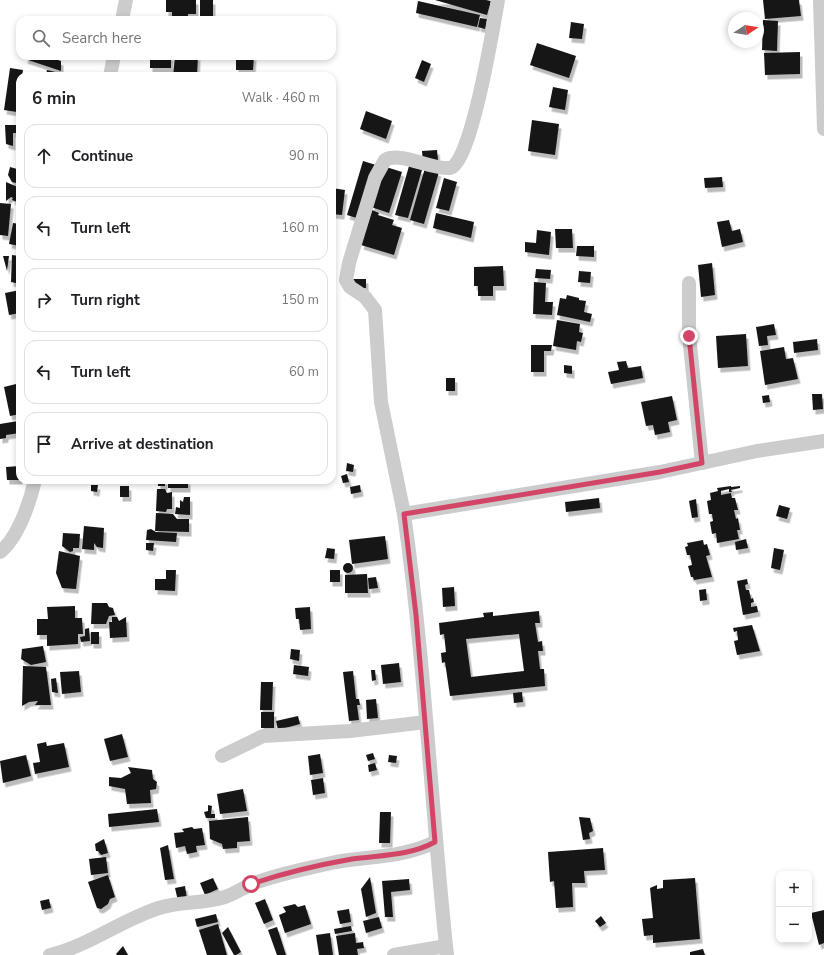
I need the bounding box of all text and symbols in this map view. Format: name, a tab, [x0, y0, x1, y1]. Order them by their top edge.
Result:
north arrow	[728, 12, 764, 48]
search box	[16, 16, 336, 60]
icon: search	[30, 27, 52, 49]
text: Search here	[62, 28, 142, 48]
text: 6 min	[32, 87, 76, 110]
text: Walk · 460 m	[242, 89, 320, 107]
icon: ahead	[33, 145, 55, 167]
text: Continue	[71, 146, 133, 166]
text: 90 m	[289, 147, 319, 165]
icon: left	[33, 217, 55, 239]
text: Turn left	[71, 218, 130, 238]
text: 160 m	[281, 219, 319, 237]
icon: right	[33, 289, 55, 311]
text: Turn right	[71, 290, 140, 310]
text: 150 m	[281, 291, 319, 309]
route end	[680, 327, 698, 345]
icon: left	[33, 361, 55, 383]
text: Turn left	[71, 362, 130, 382]
text: 60 m	[289, 363, 319, 381]
icon: arrive	[33, 433, 55, 455]
text: Arrive at destination	[71, 434, 214, 454]
map controls	[776, 871, 812, 943]
button: +	[776, 871, 812, 907]
route start	[242, 875, 260, 893]
button: −	[776, 907, 812, 943]

